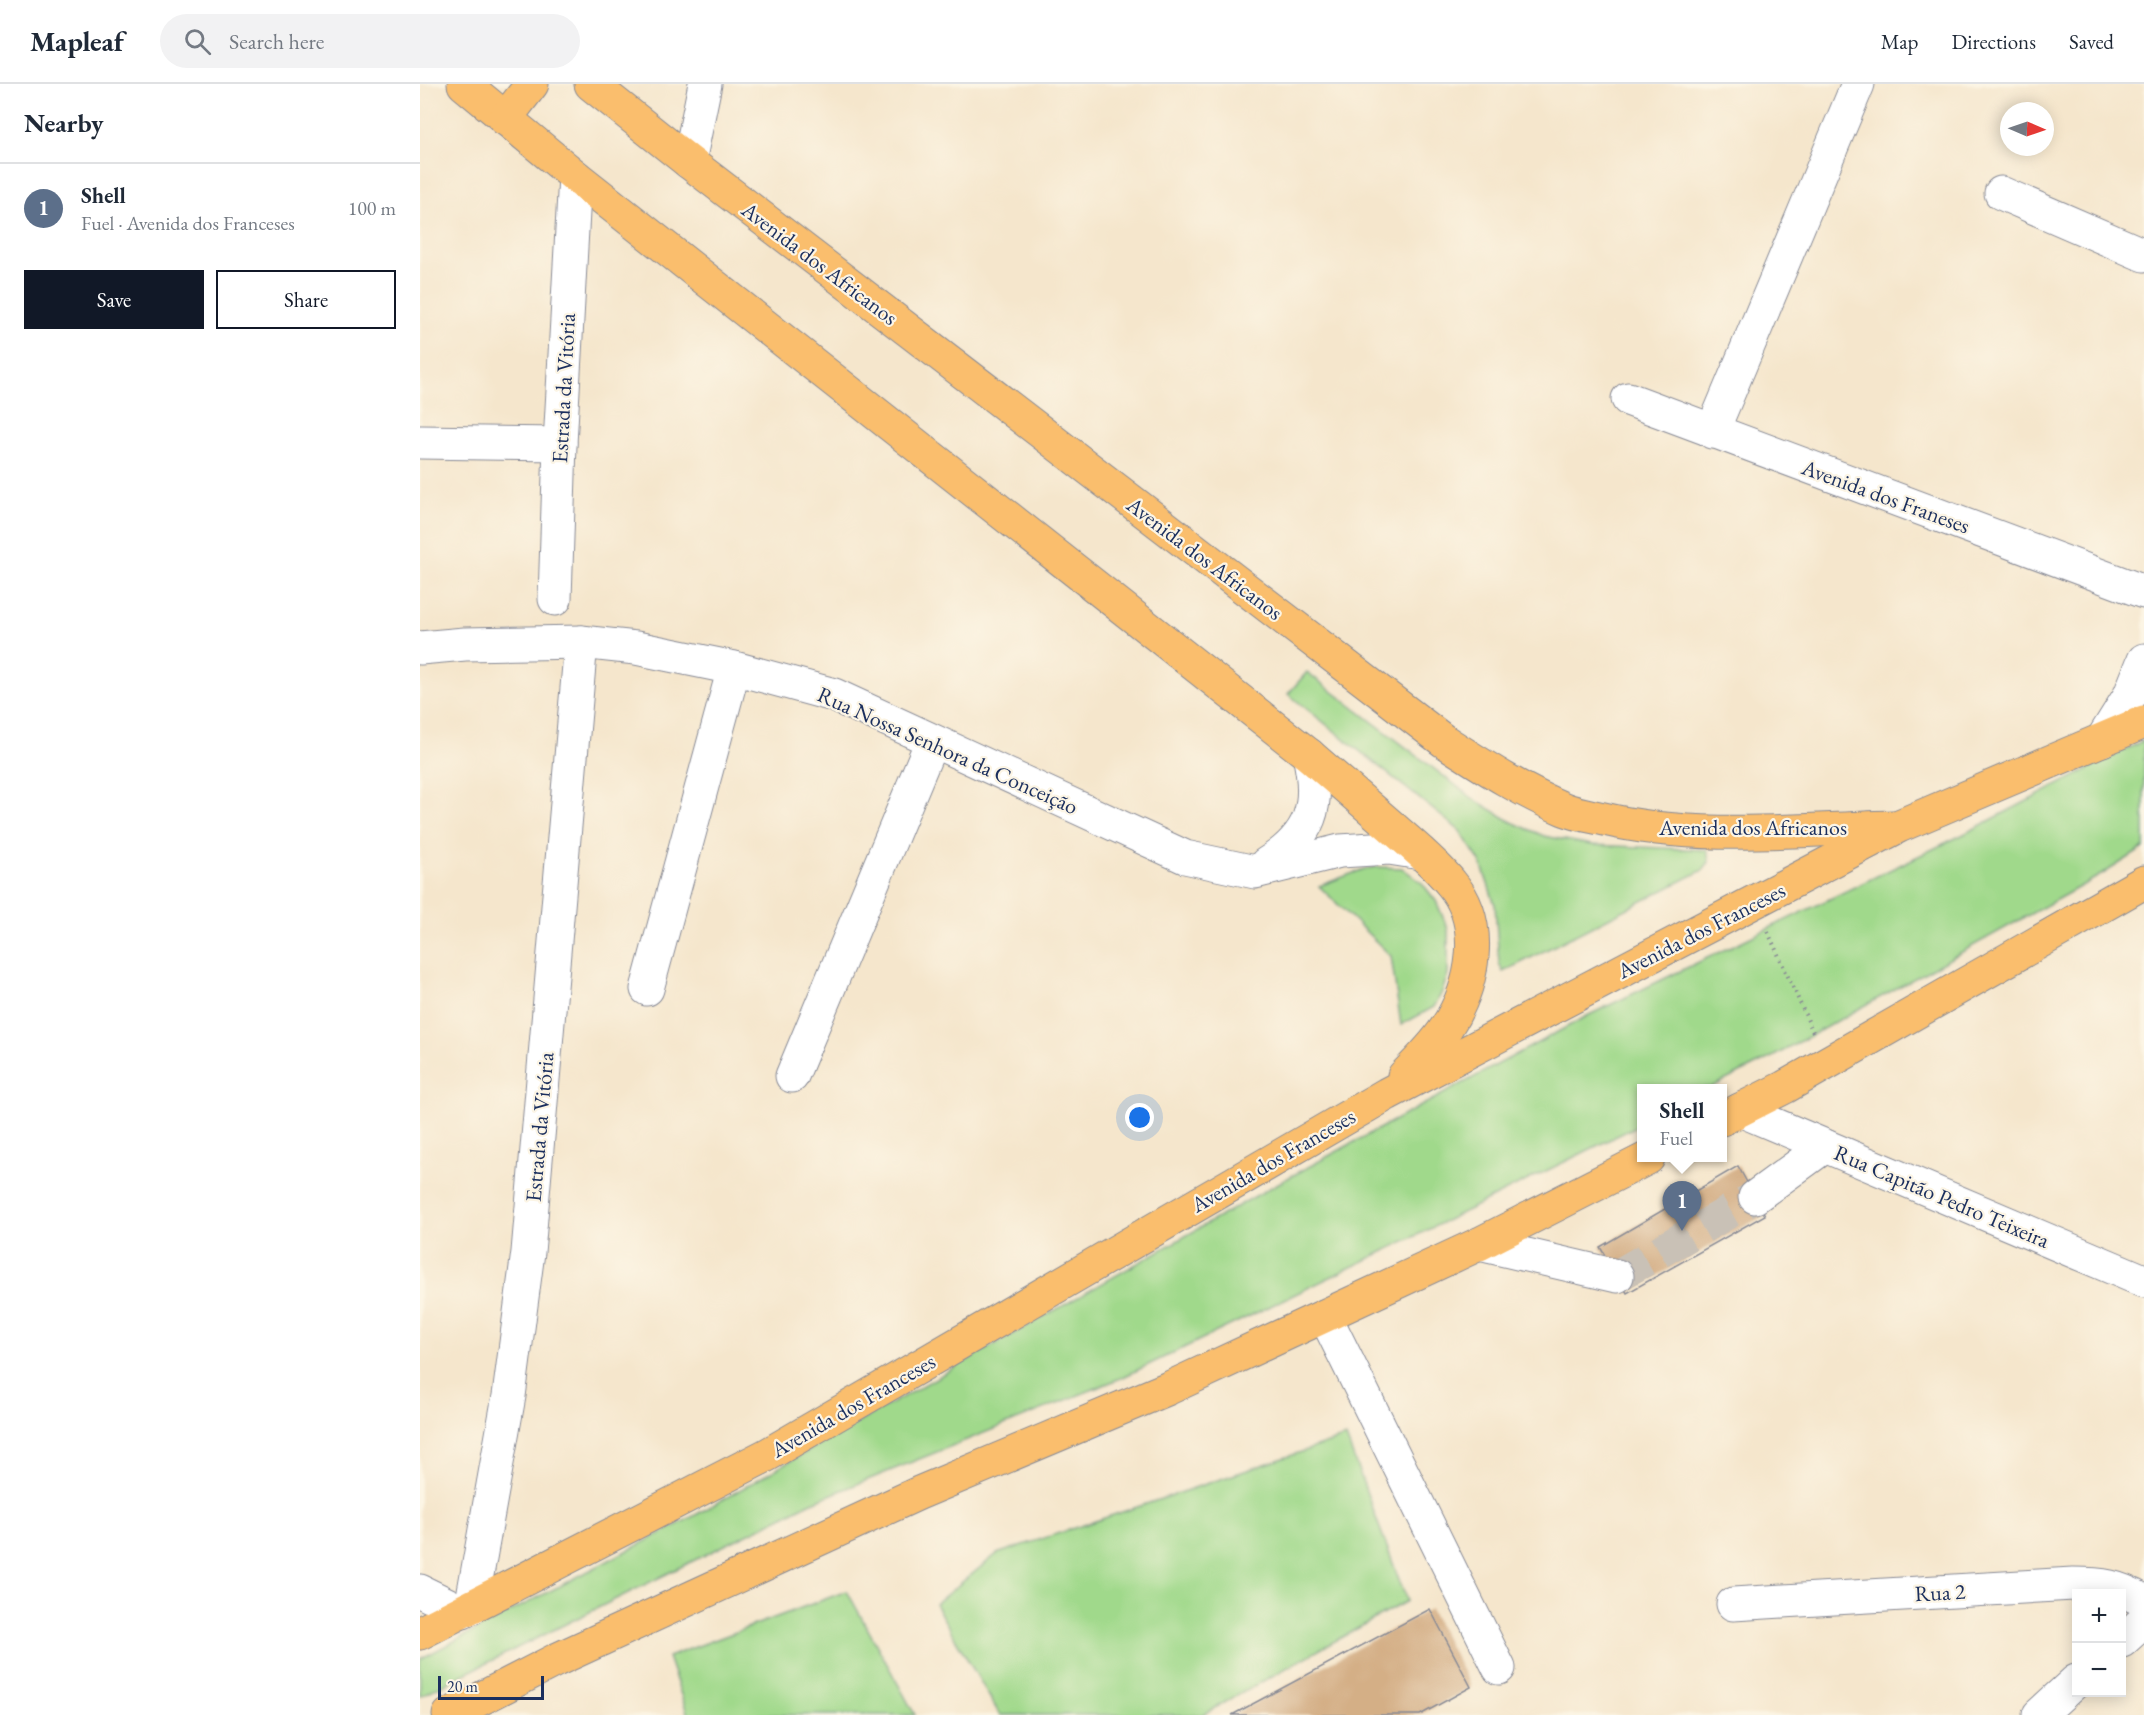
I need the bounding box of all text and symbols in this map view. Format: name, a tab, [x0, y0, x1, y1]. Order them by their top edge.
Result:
search box	[160, 14, 580, 68]
text: Mapleaf	[30, 23, 124, 59]
icon: search	[181, 25, 214, 58]
text: Search here	[229, 27, 324, 56]
text: Map	[1881, 28, 1918, 55]
text: Directions	[1951, 28, 2036, 55]
text: Saved	[2069, 28, 2114, 55]
north arrow	[2000, 102, 2054, 156]
text: Nearby	[24, 106, 104, 140]
text: Shell	[81, 181, 126, 210]
text: 1	[38, 195, 49, 221]
text: 100 m	[348, 195, 396, 221]
street label: Avenida dos Africanos	[735, 195, 904, 332]
text: Fuel · Avenida dos Franceses	[81, 210, 295, 236]
button: Save	[24, 270, 204, 329]
button: Share	[216, 270, 396, 329]
street label: Estrada da Vitória	[545, 312, 582, 464]
street label: Avenida dos Franeses	[1797, 452, 1974, 540]
street label: Avenida dos Africanos	[1120, 490, 1289, 627]
street label: Rua Nossa Senhora da Conceição	[813, 680, 1083, 821]
street label: Avenida dos Africanos	[1658, 813, 1847, 842]
street label: Avenida dos Franceses	[1611, 876, 1790, 986]
street label: Estrada da Vitória	[519, 1051, 561, 1203]
popup	[1637, 1084, 1727, 1162]
text: Shell	[1660, 1096, 1704, 1125]
street label: Avenida dos Franceses	[1185, 1102, 1361, 1220]
your location	[1125, 1103, 1154, 1132]
text: Fuel	[1660, 1125, 1693, 1151]
street label: Rua Capitão Pedro Teixeira	[1830, 1138, 2054, 1255]
pin: 1	[1662, 1182, 1702, 1231]
street label: Avenida dos Franceses	[765, 1347, 941, 1465]
street label: Rua 2	[1914, 1577, 1967, 1608]
map controls	[2072, 1589, 2126, 1697]
button: +	[2072, 1589, 2126, 1643]
button: −	[2072, 1643, 2126, 1697]
scale bar	[438, 1673, 544, 1700]
text: 20 m	[447, 1676, 478, 1697]

